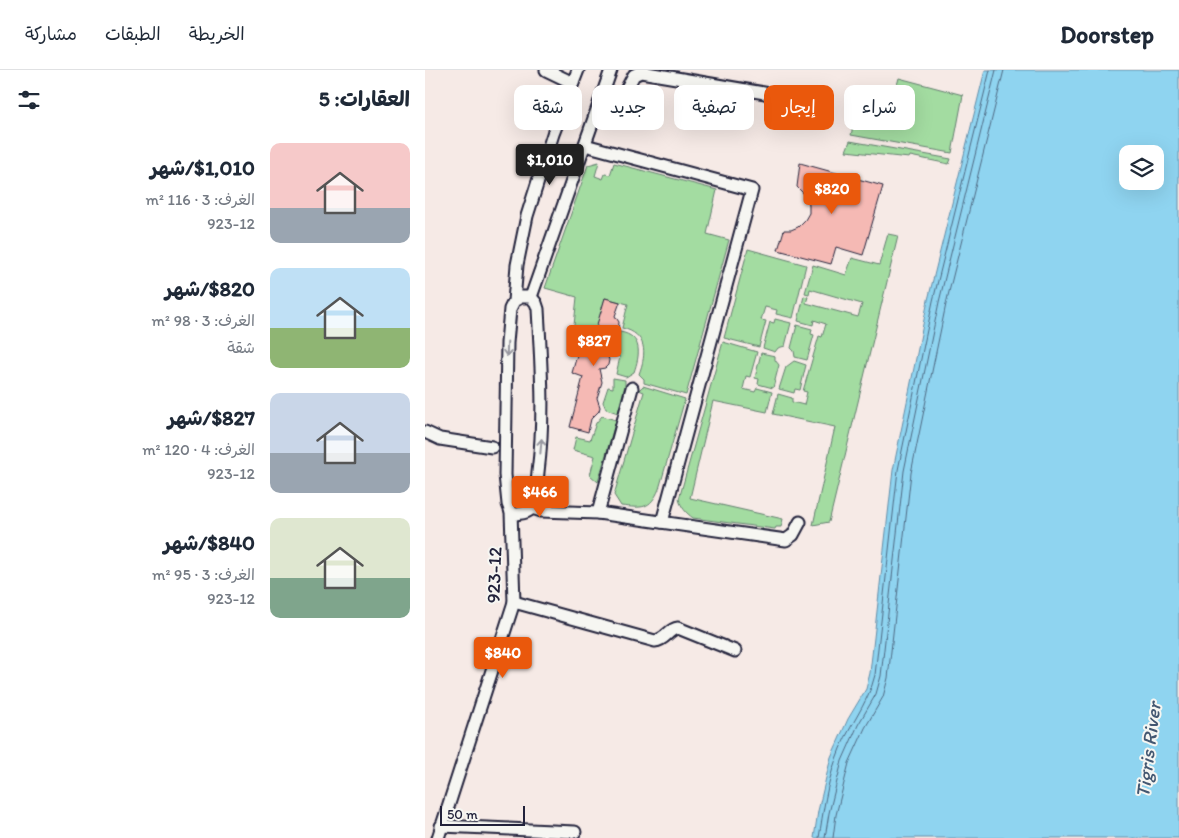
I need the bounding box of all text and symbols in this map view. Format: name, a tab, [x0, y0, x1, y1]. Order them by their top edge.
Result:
text: Doorstep	[1060, 20, 1154, 49]
text: مشاركة	[25, 23, 77, 45]
text: الطبقات	[105, 23, 161, 45]
text: الخريطة	[189, 23, 245, 45]
chip: شقة	[514, 85, 582, 130]
chip: جديد	[592, 85, 664, 130]
chip: تصفية	[674, 85, 754, 130]
chip: إيجار	[764, 85, 834, 130]
chip: شراء	[844, 85, 915, 130]
icon: filters	[15, 86, 43, 114]
text: العقارات: 5	[319, 86, 410, 111]
pin: $1,010	[509, 144, 591, 186]
map controls	[1119, 145, 1164, 190]
button: layers	[1119, 145, 1164, 190]
text: $1,010	[527, 150, 573, 169]
text: $1,010/شهر	[150, 155, 255, 180]
icon: home	[310, 163, 370, 223]
pin: $820	[802, 172, 862, 215]
text: $820	[814, 179, 850, 198]
text: الغرف: 3 · 116 m²	[145, 190, 255, 209]
text: 923-12	[207, 214, 255, 233]
text: $820/شهر	[165, 276, 255, 301]
icon: home	[310, 288, 370, 348]
text: الغرف: 3 · 98 m²	[152, 311, 255, 330]
pin: $827	[564, 324, 624, 367]
text: $827	[577, 331, 611, 350]
text: شقة	[227, 338, 255, 357]
one-way arrow	[502, 340, 512, 356]
text: $827/شهر	[168, 405, 255, 430]
icon: home	[310, 413, 370, 473]
one-way arrow	[536, 438, 546, 454]
text: الغرف: 4 · 120 m²	[142, 440, 255, 459]
text: 923-12	[207, 464, 255, 483]
pin: $466	[510, 476, 570, 518]
text: $466	[523, 482, 557, 501]
text: $840/شهر	[164, 530, 255, 555]
icon: home	[310, 538, 370, 598]
street label: 923-12	[482, 546, 506, 604]
text: الغرف: 3 · 95 m²	[152, 565, 255, 584]
text: 923-12	[207, 589, 255, 608]
pin: $840	[473, 636, 533, 679]
text: $840	[485, 643, 521, 662]
water label: Tigris River	[1130, 698, 1166, 799]
scale bar	[440, 803, 525, 826]
text: 50 m	[447, 806, 478, 823]

